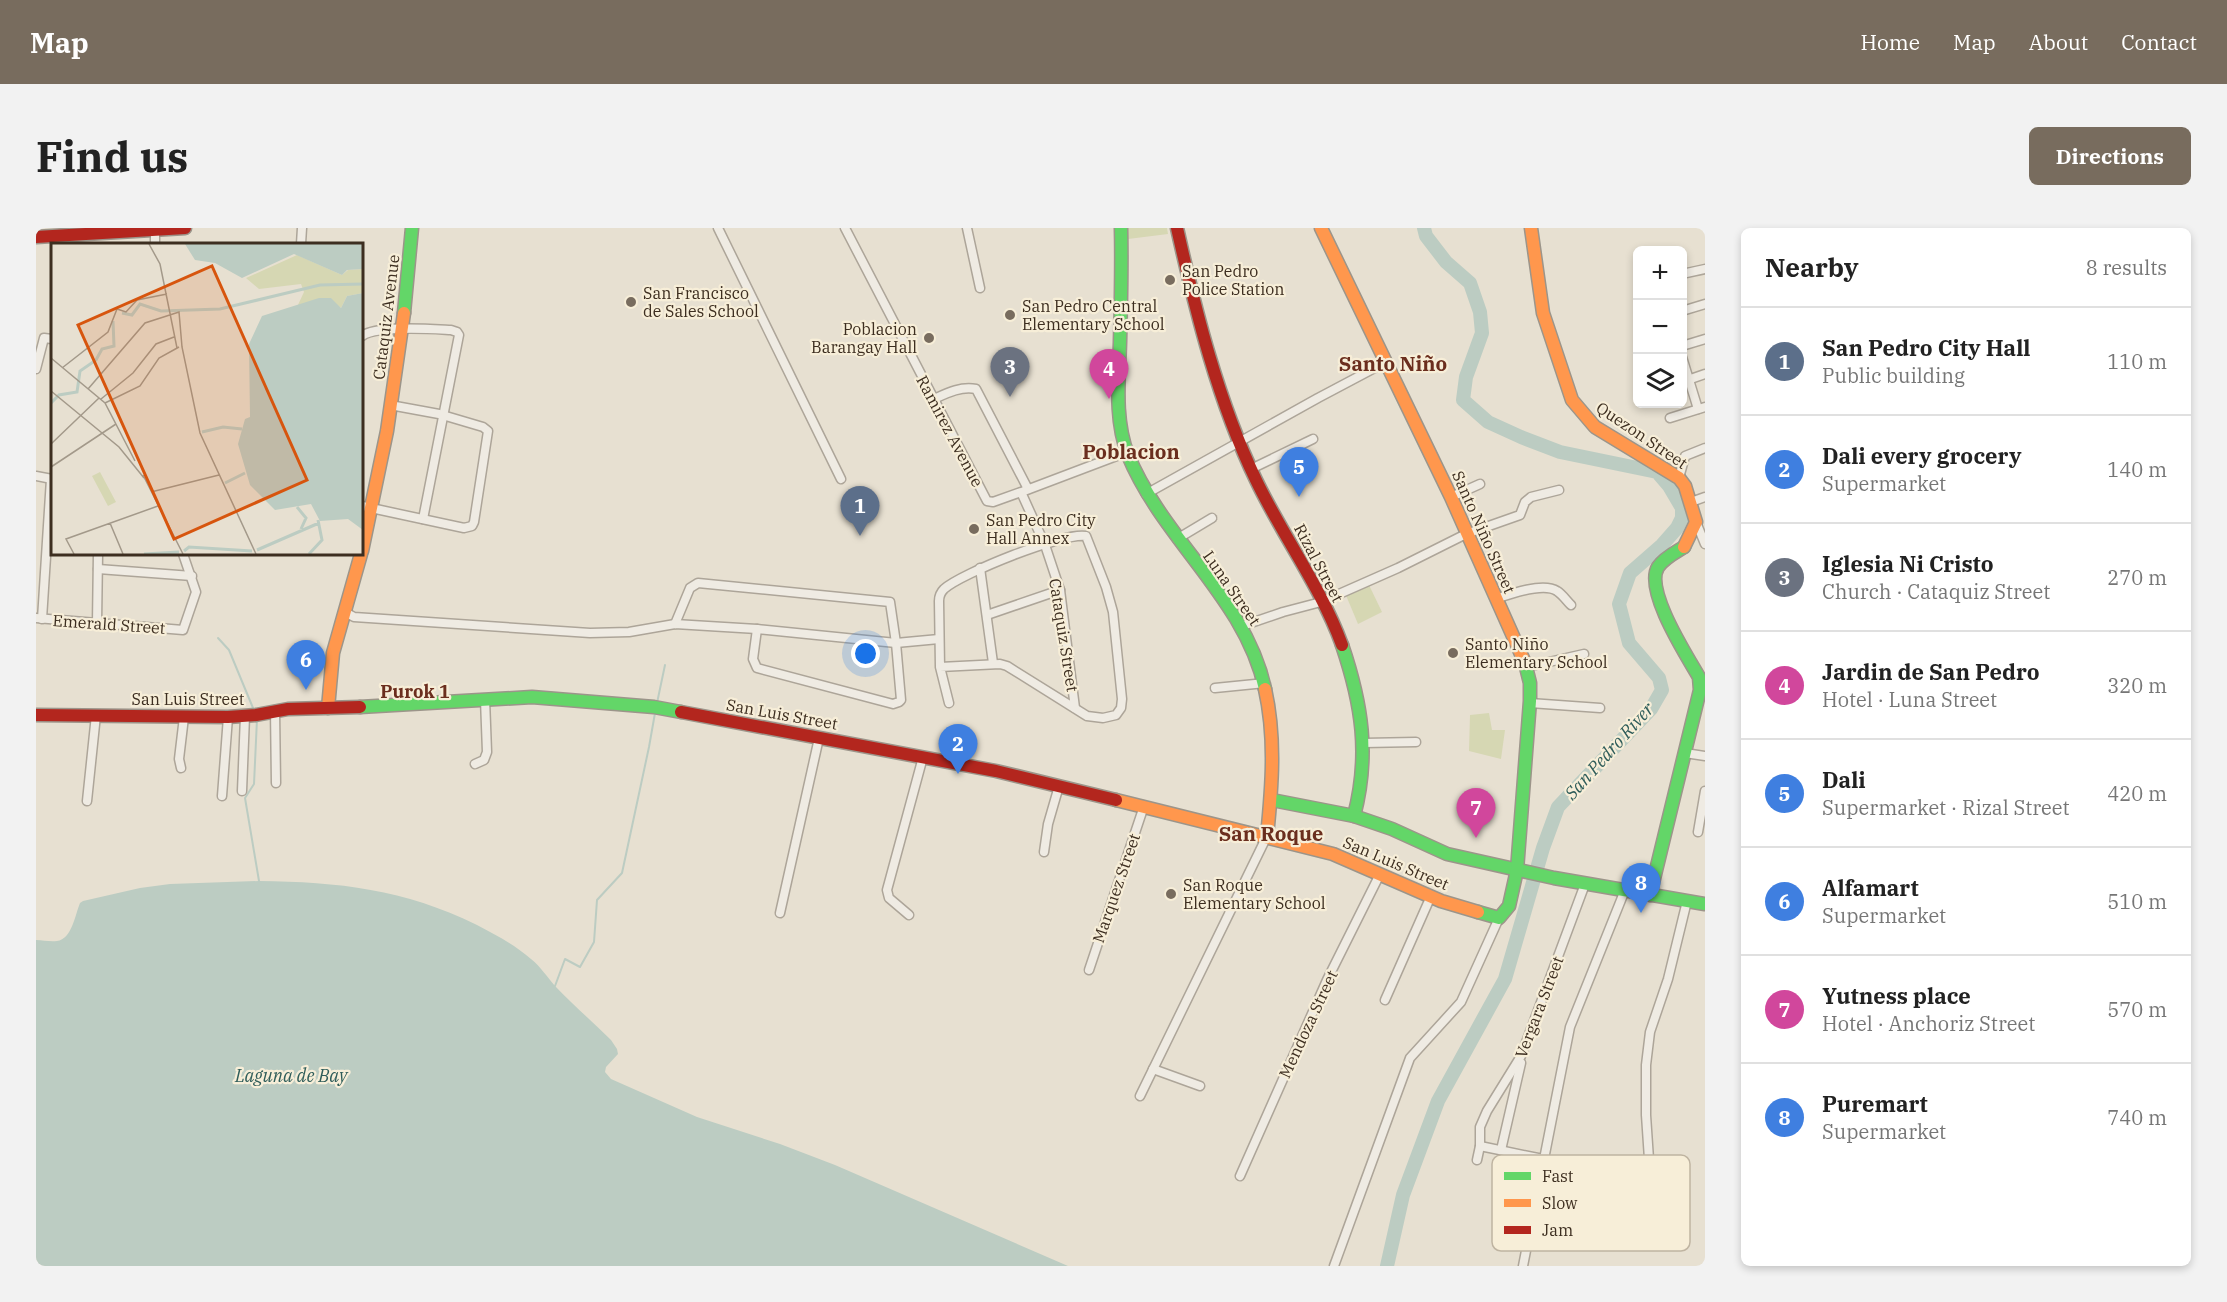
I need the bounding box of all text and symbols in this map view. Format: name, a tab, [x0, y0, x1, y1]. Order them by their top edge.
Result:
text: Map	[30, 24, 89, 61]
text: Home	[1860, 28, 1920, 56]
text: Map	[1953, 28, 1996, 56]
text: About	[2029, 28, 2088, 56]
text: Contact	[2121, 28, 2197, 56]
button: Directions	[2029, 127, 2191, 185]
text: Find us	[36, 129, 188, 184]
inset map	[51, 243, 363, 555]
map controls	[1633, 246, 1687, 408]
button: +	[1633, 246, 1687, 300]
text: Nearby	[1765, 250, 1859, 284]
street label: Cataquiz Avenue	[368, 253, 404, 381]
text: 8 results	[2086, 254, 2167, 281]
place label: San Pedro Police Station	[1182, 261, 1285, 299]
marker: San Pedro Police Station	[1163, 273, 1177, 287]
place label: San Francisco de Sales School	[643, 283, 759, 321]
marker: San Francisco de Sales School	[624, 295, 638, 309]
place label: San Pedro Central Elementary School	[1022, 296, 1165, 334]
button: −	[1633, 300, 1687, 354]
marker: San Pedro Central Elementary School	[1003, 308, 1017, 322]
place label: Poblacion Barangay Hall	[811, 319, 917, 357]
marker: Poblacion Barangay Hall	[922, 331, 936, 345]
text: San Pedro City Hall	[1822, 333, 2031, 362]
pin: 3	[990, 348, 1030, 397]
text: 1	[1779, 348, 1791, 375]
text: 110 m	[2107, 348, 2167, 375]
pin: 4	[1090, 350, 1128, 399]
district label: Santo Niño	[1339, 350, 1447, 377]
button: layers	[1633, 354, 1687, 408]
text: Public building	[1822, 362, 1965, 389]
street label: Ramirez Avenue	[912, 372, 988, 490]
street label: Quezon Street	[1593, 397, 1692, 473]
district label: Poblacion	[1082, 438, 1180, 465]
text: Dali every grocery	[1822, 441, 2022, 470]
pin: 5	[1280, 448, 1318, 497]
text: 2	[1779, 456, 1791, 483]
text: 140 m	[2107, 456, 2167, 483]
street label: Santo Niño Street	[1448, 468, 1520, 597]
text: Supermarket	[1822, 470, 1946, 497]
pin: 1	[840, 486, 880, 536]
place label: San Pedro City Hall Annex	[986, 510, 1096, 548]
street label: Rizal Street	[1290, 520, 1348, 606]
marker: San Pedro City Hall Annex	[967, 522, 981, 536]
street label: Luna Street	[1199, 547, 1265, 630]
text: Iglesia Ni Cristo	[1822, 549, 1993, 578]
text: 3	[1779, 564, 1791, 591]
text: 270 m	[2107, 564, 2167, 591]
street label: Cataquiz Street	[1045, 577, 1083, 693]
text: Church · Cataquiz Street	[1822, 578, 2050, 605]
street label: Emerald Street	[52, 610, 166, 638]
place label: Santo Niño Elementary School	[1465, 634, 1608, 672]
your location	[851, 639, 880, 668]
pin: 6	[286, 640, 326, 690]
marker: Santo Niño Elementary School	[1446, 646, 1460, 660]
text: Jardin de San Pedro	[1822, 657, 2040, 686]
text: 4	[1779, 672, 1791, 699]
text: 320 m	[2107, 672, 2167, 699]
district label: Purok 1	[380, 680, 450, 703]
text: Hotel · Luna Street	[1822, 686, 1997, 713]
street label: San Luis Street	[132, 689, 245, 709]
street label: San Luis Street	[725, 694, 840, 734]
water label: San Pedro River	[1559, 697, 1659, 805]
pin: 2	[938, 724, 978, 774]
text: Dali	[1822, 765, 1866, 794]
text: 5	[1779, 780, 1791, 807]
text: 420 m	[2107, 780, 2167, 807]
pin: 7	[1456, 788, 1496, 838]
text: Supermarket · Rizal Street	[1822, 794, 2070, 821]
district label: San Roque	[1219, 820, 1323, 847]
street label: Marquez Street	[1088, 830, 1144, 945]
street label: San Luis Street	[1340, 832, 1452, 894]
pin: 8	[1622, 864, 1660, 913]
text: Alfamart	[1822, 873, 1919, 902]
place label: San Roque Elementary School	[1183, 875, 1326, 913]
marker: San Roque Elementary School	[1164, 887, 1178, 901]
text: 6	[1779, 888, 1791, 915]
text: 510 m	[2107, 888, 2167, 915]
text: Supermarket	[1822, 902, 1946, 929]
street label: Vergara Street	[1510, 953, 1568, 1061]
street label: Mendoza Street	[1274, 967, 1342, 1081]
text: Yutness place	[1822, 981, 1971, 1010]
text: 7	[1779, 996, 1791, 1023]
text: 570 m	[2107, 996, 2167, 1023]
text: Hotel · Anchoriz Street	[1822, 1010, 2035, 1037]
water label: Laguna de Bay	[234, 1064, 349, 1087]
text: Puremart	[1822, 1089, 1928, 1118]
text: 8	[1779, 1104, 1791, 1131]
text: 740 m	[2107, 1104, 2167, 1131]
text: Supermarket	[1822, 1118, 1946, 1145]
legend	[1492, 1155, 1690, 1251]
text: Fast	[1542, 1166, 1574, 1186]
text: Slow	[1542, 1193, 1578, 1213]
text: Jam	[1542, 1220, 1573, 1240]

